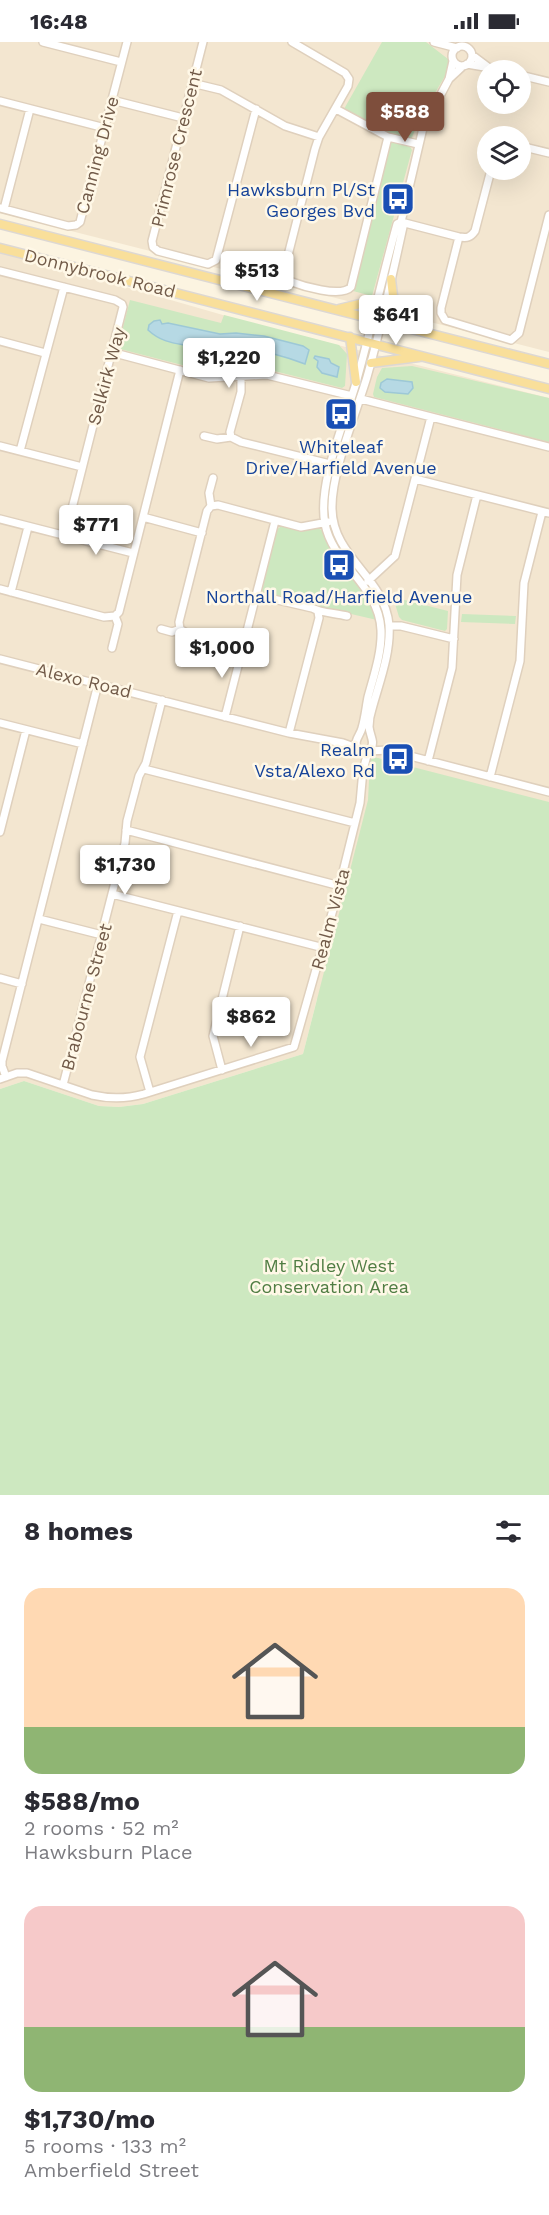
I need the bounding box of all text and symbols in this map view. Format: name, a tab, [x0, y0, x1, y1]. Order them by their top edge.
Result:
text: 16:48	[30, 9, 88, 34]
map controls	[477, 60, 531, 180]
button: locate	[477, 60, 531, 114]
street label: Primrose Crescent	[146, 66, 206, 229]
pin: $588	[369, 92, 441, 143]
street label: Canning Drive	[71, 94, 123, 216]
text: $588	[380, 99, 430, 123]
button: layers	[477, 126, 531, 180]
place label: Hawksburn Pl/St Georges Bvd	[227, 179, 375, 221]
bus stop icon: Hawksburn Pl/St Georges Bvd	[380, 181, 416, 217]
street label: Donnybrook Road	[22, 244, 178, 302]
pin: $513	[221, 251, 293, 302]
text: $513	[235, 258, 279, 282]
pin: $641	[360, 295, 432, 346]
text: $641	[373, 302, 419, 326]
street label: Selkirk Way	[83, 324, 129, 427]
pin: $1,220	[180, 338, 278, 389]
text: $1,220	[197, 345, 261, 369]
bus stop icon: Whiteleaf Drive/Harfield Avenue	[323, 396, 359, 432]
place label: Whiteleaf Drive/Harfield Avenue	[245, 436, 437, 478]
pin: $771	[60, 505, 132, 556]
text: $771	[73, 512, 119, 536]
bus stop icon: Northall Road/Harfield Avenue	[321, 547, 357, 583]
place label: Northall Road/Harfield Avenue	[206, 586, 472, 607]
pin: $1,000	[173, 628, 271, 679]
text: $1,000	[189, 635, 255, 659]
street label: Alexo Road	[34, 658, 134, 702]
place label: Realm Vsta/Alexo Rd	[254, 739, 375, 781]
bus stop icon: Realm Vsta/Alexo Rd	[380, 741, 416, 777]
pin: $1,730	[76, 845, 174, 896]
text: $1,730	[94, 852, 156, 876]
street label: Realm Vista	[306, 866, 354, 972]
street label: Brabourne Street	[56, 921, 116, 1073]
pin: $862	[215, 997, 287, 1048]
text: $862	[226, 1004, 276, 1028]
park label: Mt Ridley West Conservation Area	[249, 1255, 409, 1297]
icon: filters	[492, 1515, 525, 1548]
text: 8 homes	[24, 1516, 133, 1546]
icon: home	[221, 1627, 329, 1735]
text: $588/mo	[24, 1786, 140, 1816]
text: 2 rooms · 52 m²	[24, 1816, 179, 1840]
text: Hawksburn Place	[24, 1840, 193, 1864]
icon: home	[221, 1945, 329, 2053]
text: $1,730/mo	[24, 2104, 155, 2134]
text: 5 rooms · 133 m²	[24, 2134, 186, 2158]
text: Amberfield Street	[24, 2158, 199, 2182]

